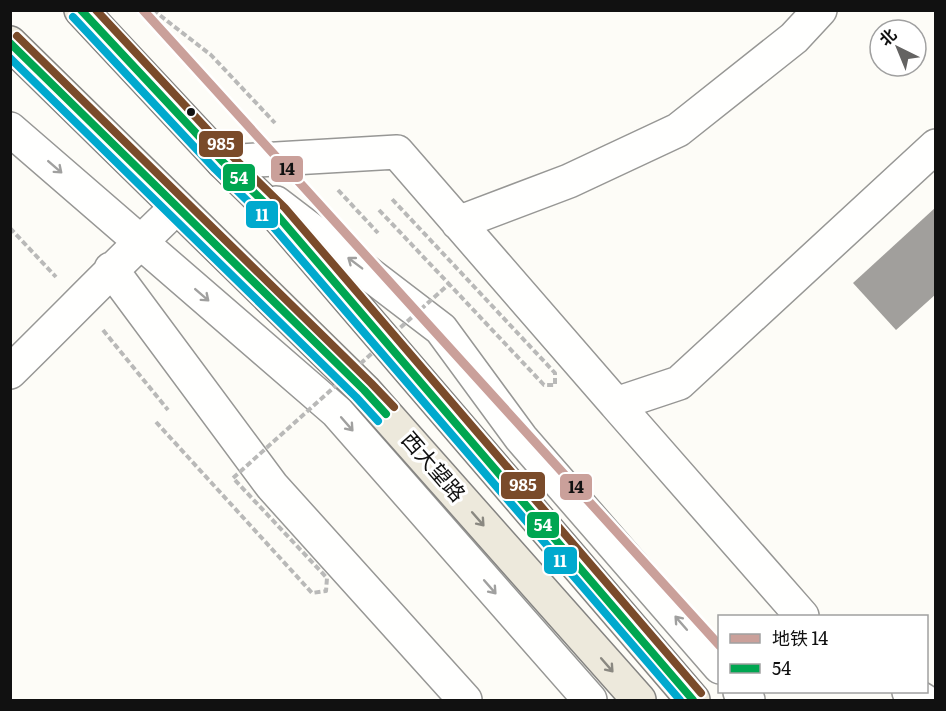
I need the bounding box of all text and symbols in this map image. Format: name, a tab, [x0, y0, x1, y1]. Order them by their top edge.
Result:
north arrow	[868, 18, 928, 78]
text: 北	[873, 22, 901, 51]
unlabelled marker	[185, 106, 197, 118]
line badge: 985	[198, 130, 244, 158]
text: 985	[207, 131, 235, 155]
line badge: 14	[270, 155, 304, 183]
text: 14	[279, 156, 295, 180]
one-way arrow	[47, 160, 62, 174]
line badge: 54	[222, 163, 256, 192]
text: 54	[230, 165, 249, 189]
line badge: 11	[245, 200, 279, 229]
text: 11	[255, 202, 269, 226]
one-way arrow	[347, 256, 363, 269]
one-way arrow	[194, 288, 209, 302]
one-way arrow	[340, 416, 354, 432]
street label: 西大望路	[396, 423, 474, 507]
line badge: 985	[500, 471, 546, 500]
text: 985	[509, 472, 537, 496]
line badge: 14	[559, 473, 593, 501]
text: 14	[568, 474, 584, 498]
one-way arrow	[471, 511, 485, 526]
line badge: 54	[526, 511, 560, 539]
text: 54	[534, 512, 553, 536]
line badge: 11	[543, 546, 578, 575]
text: 11	[553, 548, 567, 572]
one-way arrow	[483, 579, 497, 594]
legend	[718, 615, 928, 693]
one-way arrow	[674, 616, 688, 631]
text: 地铁 14	[772, 624, 828, 651]
text: 54	[772, 654, 791, 681]
one-way arrow	[600, 657, 614, 672]

